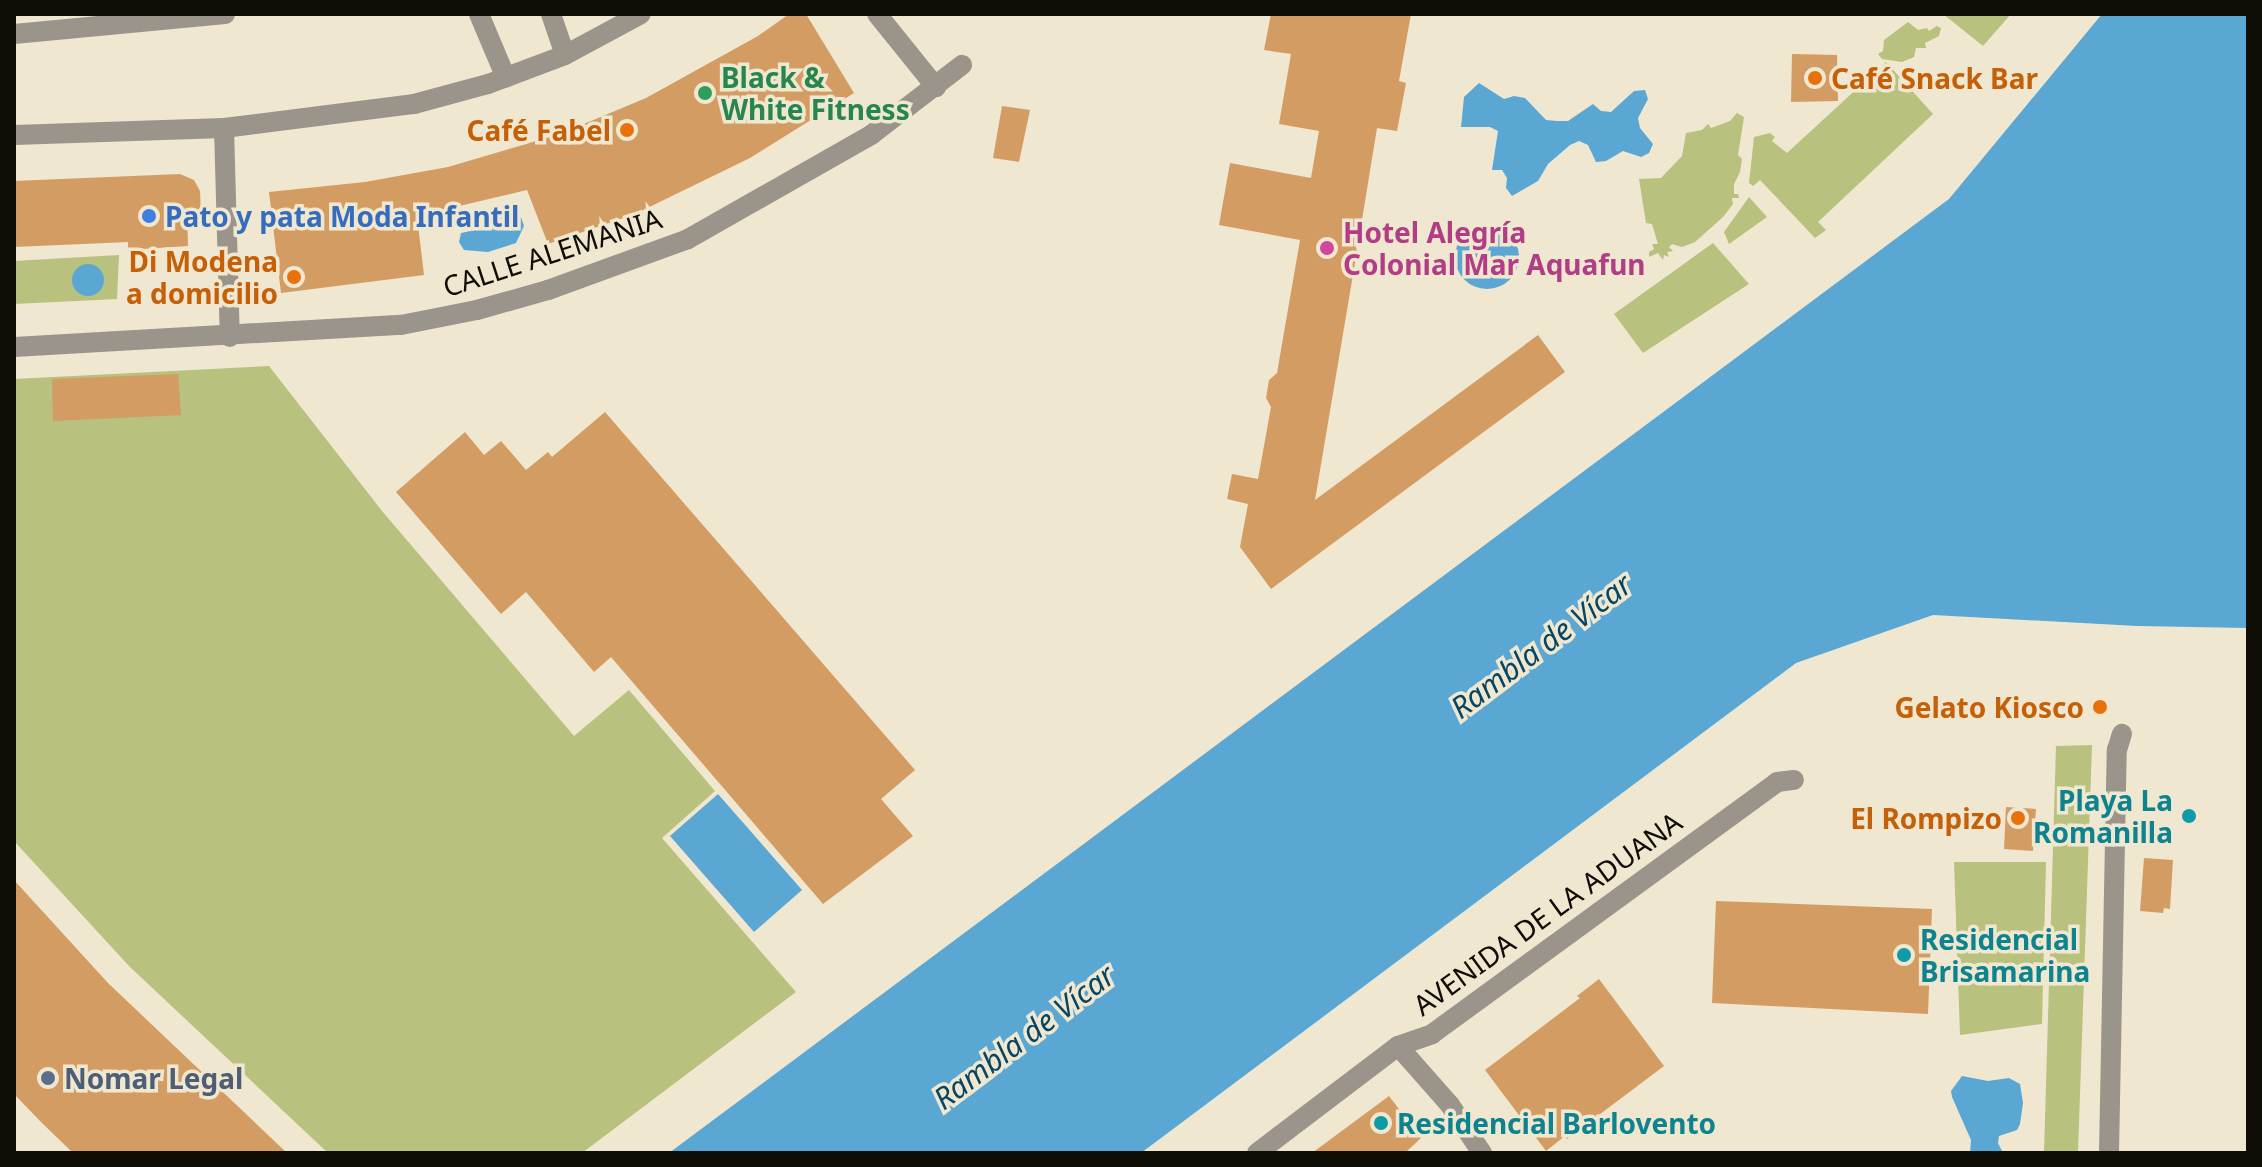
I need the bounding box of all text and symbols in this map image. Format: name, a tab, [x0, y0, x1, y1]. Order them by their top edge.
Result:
place label: Black & White Fitness	[721, 60, 910, 126]
place label: Café Snack Bar	[1831, 61, 2038, 95]
marker: Café Snack Bar	[1806, 69, 1824, 87]
marker: Black & White Fitness	[696, 84, 714, 102]
place label: Café Fabel	[467, 113, 611, 147]
marker: Café Fabel	[618, 121, 636, 139]
place label: Pato y pata Moda Infantil	[165, 199, 519, 233]
street label: CALLE ALEMANIA	[438, 201, 666, 303]
marker: Pato y pata Moda Infantil	[140, 207, 158, 225]
place label: Hotel Alegría Colonial Mar Aquafun	[1343, 215, 1646, 281]
marker: Hotel Alegría Colonial Mar Aquafun	[1318, 239, 1336, 257]
place label: Di Modena a domicilio	[126, 244, 278, 310]
marker: Di Modena a domicilio	[285, 268, 303, 286]
water label: Rambla de Vícar	[1443, 566, 1639, 726]
place label: Gelato Kiosco	[1894, 690, 2084, 724]
marker: Gelato Kiosco	[2091, 698, 2109, 716]
place label: Playa La Romanilla	[2033, 783, 2173, 849]
place label: El Rompizo	[1850, 801, 2002, 835]
street label: AVENIDA DE LA ADUANA	[1406, 804, 1688, 1022]
marker: Playa La Romanilla	[2180, 807, 2198, 825]
marker: El Rompizo	[2009, 809, 2027, 827]
place label: Residencial Brisamarina	[1920, 922, 2090, 988]
marker: Residencial Brisamarina	[1895, 946, 1913, 964]
water label: Rambla de Vícar	[926, 957, 1122, 1117]
place label: Nomar Legal	[64, 1061, 243, 1095]
marker: Nomar Legal	[39, 1069, 57, 1087]
place label: Residencial Barlovento	[1397, 1106, 1716, 1140]
marker: Residencial Barlovento	[1372, 1114, 1390, 1132]

